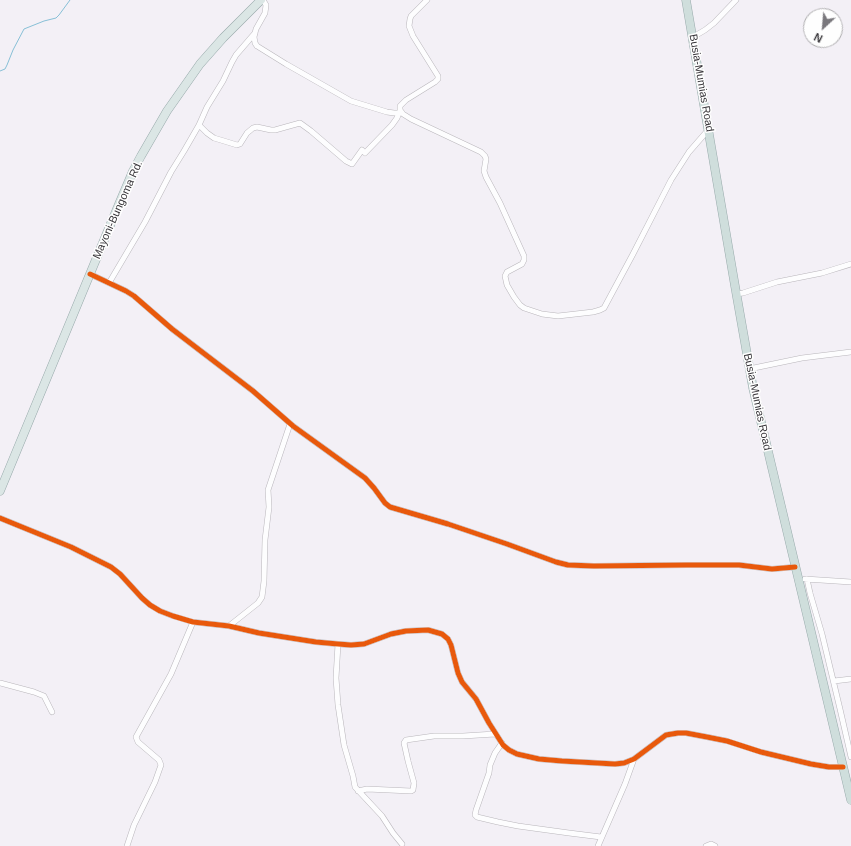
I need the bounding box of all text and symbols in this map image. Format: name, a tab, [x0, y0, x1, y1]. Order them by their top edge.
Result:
north arrow	[803, 8, 843, 48]
text: N	[812, 31, 824, 45]
street label: Busia-Mumias Road	[686, 33, 716, 133]
street label: Mayoni-Bungoma Rd.	[90, 159, 146, 261]
street label: Busia-Mumias Road	[740, 352, 774, 452]

